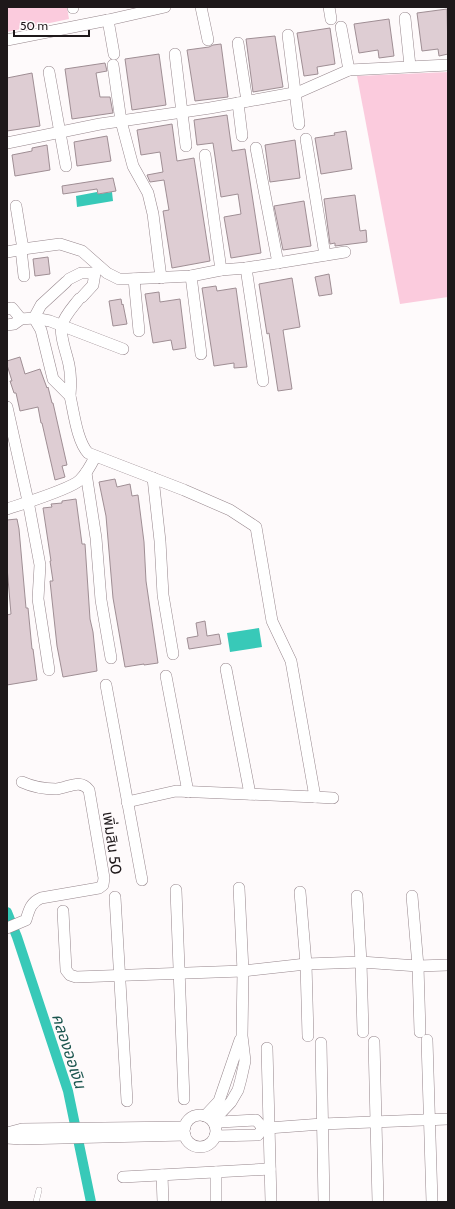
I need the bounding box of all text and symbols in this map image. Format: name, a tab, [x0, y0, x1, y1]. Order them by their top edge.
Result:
scale bar	[14, 12, 89, 38]
text: 50 m	[20, 18, 48, 33]
street label: เพิ่มสิน 50	[99, 810, 126, 876]
water label: คลองออเงิน	[48, 1011, 90, 1092]

